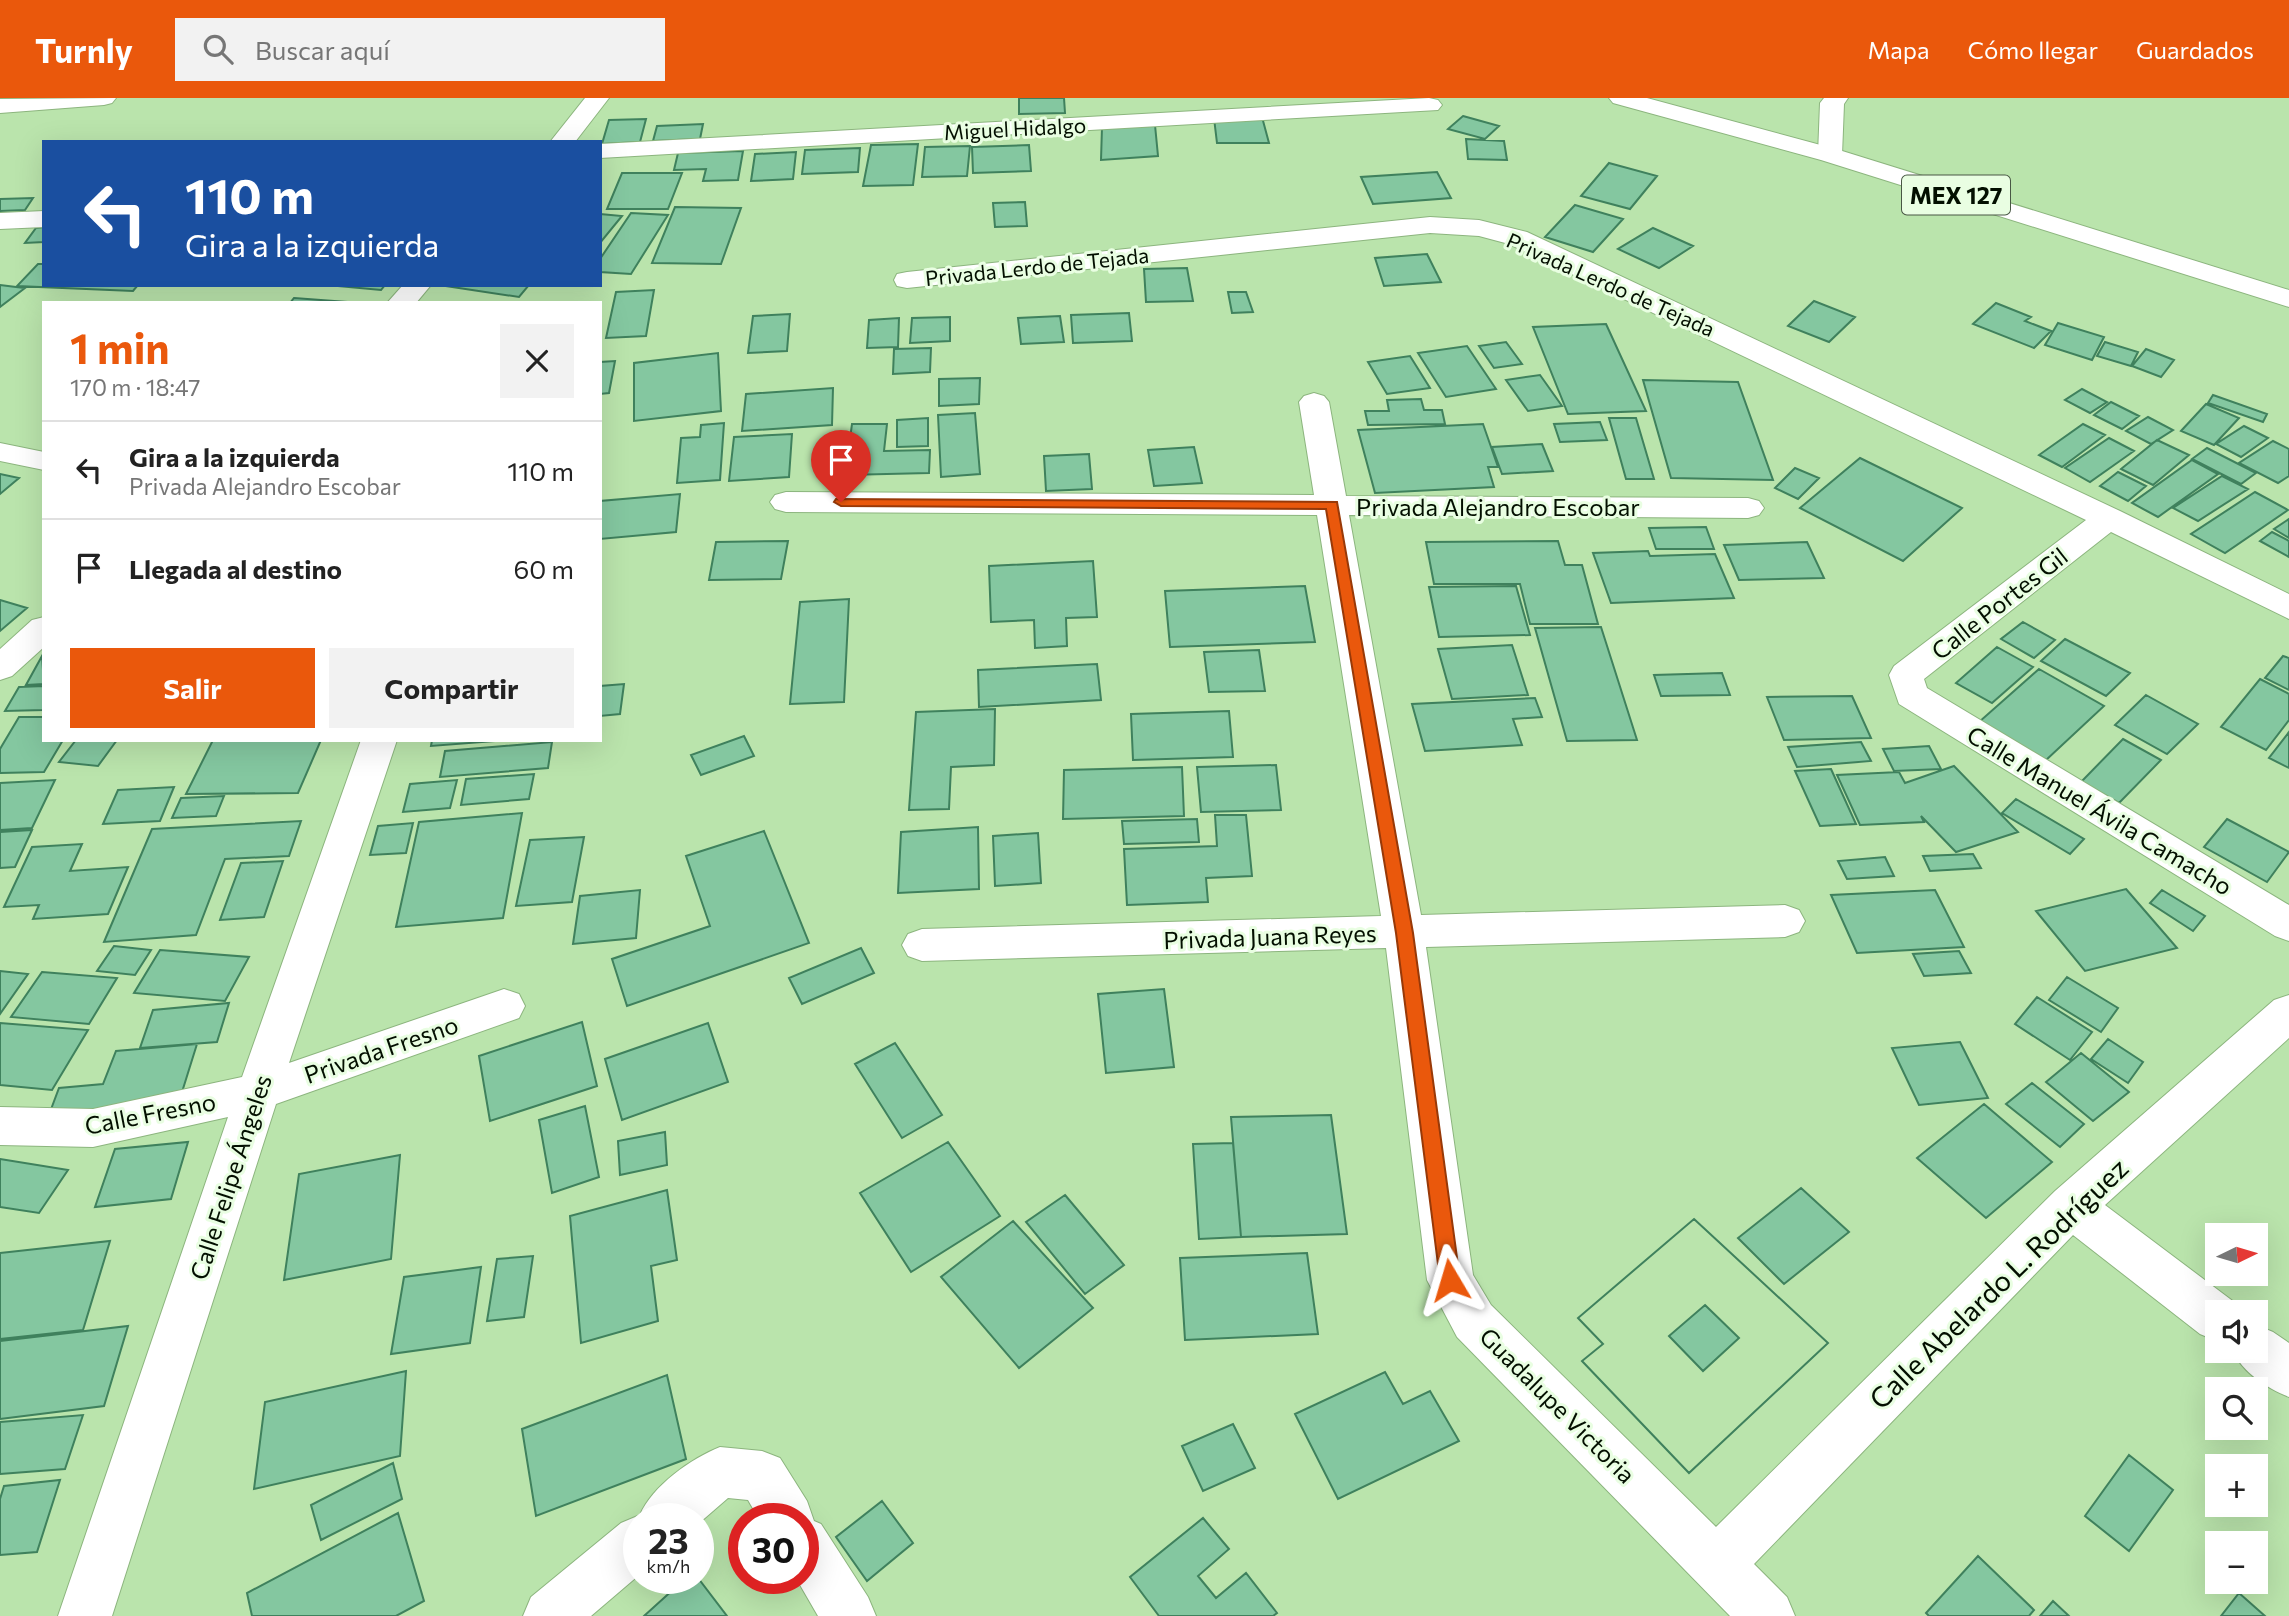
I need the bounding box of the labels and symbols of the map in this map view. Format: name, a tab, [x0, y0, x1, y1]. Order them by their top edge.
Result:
street label: Miguel Hidalgo	[943, 112, 1087, 144]
road number: MEX 127	[1902, 176, 2010, 214]
street label: Privada Lerdo de Tejada	[1503, 227, 1719, 341]
street label: Privada Lerdo de Tejada	[924, 242, 1150, 290]
pin	[811, 430, 871, 502]
street label: Privada Alejandro Escobar	[1356, 492, 1640, 521]
street label: Calle Portes Gil	[1925, 541, 2073, 665]
street label: Calle Manuel Ávila Camacho	[1962, 719, 2238, 901]
street label: Privada Juana Reyes	[1163, 918, 1377, 954]
street label: Privada Fresno	[300, 1009, 462, 1089]
street label: Calle Felipe Ángeles	[183, 1071, 277, 1283]
street label: Calle Fresno	[82, 1086, 218, 1140]
street label: Calle Abelardo L. Rodríguez	[1862, 1151, 2134, 1415]
north arrow	[2205, 1223, 2268, 1286]
position arrow	[1413, 1243, 1487, 1317]
street label: Guadalupe Victoria	[1474, 1321, 1642, 1489]
speed limit sign: 30	[728, 1503, 819, 1594]

